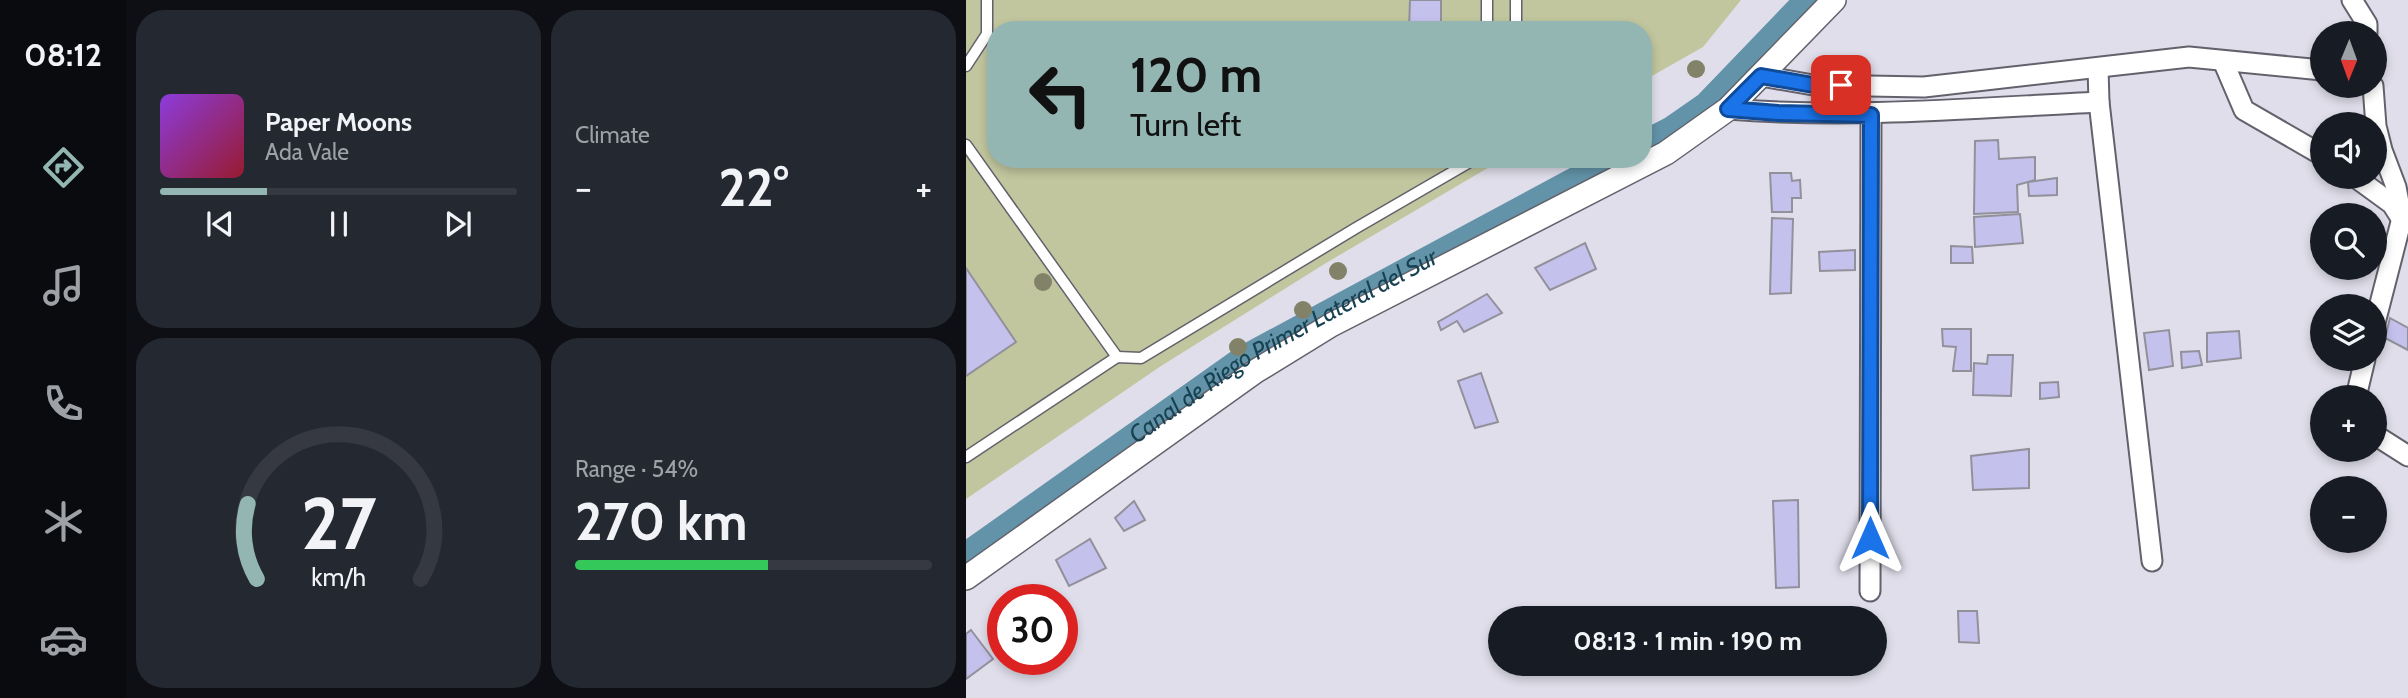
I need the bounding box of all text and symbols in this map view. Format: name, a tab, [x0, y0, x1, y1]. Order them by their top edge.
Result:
north arrow	[2310, 21, 2387, 98]
map controls	[2310, 21, 2387, 553]
text: 08:12	[24, 35, 102, 74]
text: 120 m	[1130, 45, 1262, 104]
icon: left	[1015, 49, 1106, 140]
pin	[1811, 55, 1871, 115]
icon: arrive	[1822, 66, 1860, 104]
text: Turn left	[1130, 105, 1241, 144]
text: Paper Moons	[265, 106, 412, 138]
button: sound	[2310, 112, 2387, 189]
text: Climate	[575, 121, 650, 149]
text: Ada Vale	[265, 138, 349, 166]
icon: directions	[39, 143, 88, 192]
text: 22°	[718, 156, 789, 219]
text: −	[575, 164, 592, 211]
text: +	[915, 164, 932, 211]
button: search	[2310, 203, 2387, 280]
icon: previous	[201, 205, 239, 243]
icon: pause	[320, 205, 358, 243]
icon: next	[439, 205, 477, 243]
water label: Canal de Riego Primer Lateral del Sur	[1123, 241, 1443, 449]
icon: music	[39, 261, 88, 310]
button: layers	[2310, 294, 2387, 371]
icon: phone	[39, 379, 88, 428]
button: +	[2310, 385, 2387, 462]
text: Range · 54%	[575, 455, 698, 483]
button: −	[2310, 476, 2387, 553]
text: 27	[301, 479, 376, 567]
text: 270 km	[575, 490, 747, 553]
icon: climate	[39, 497, 88, 546]
position arrow	[1833, 501, 1907, 575]
text: km/h	[311, 562, 366, 592]
speed limit sign: 30	[987, 584, 1078, 675]
icon: car	[39, 615, 88, 664]
text: 08:13 · 1 min · 190 m	[1573, 625, 1802, 657]

